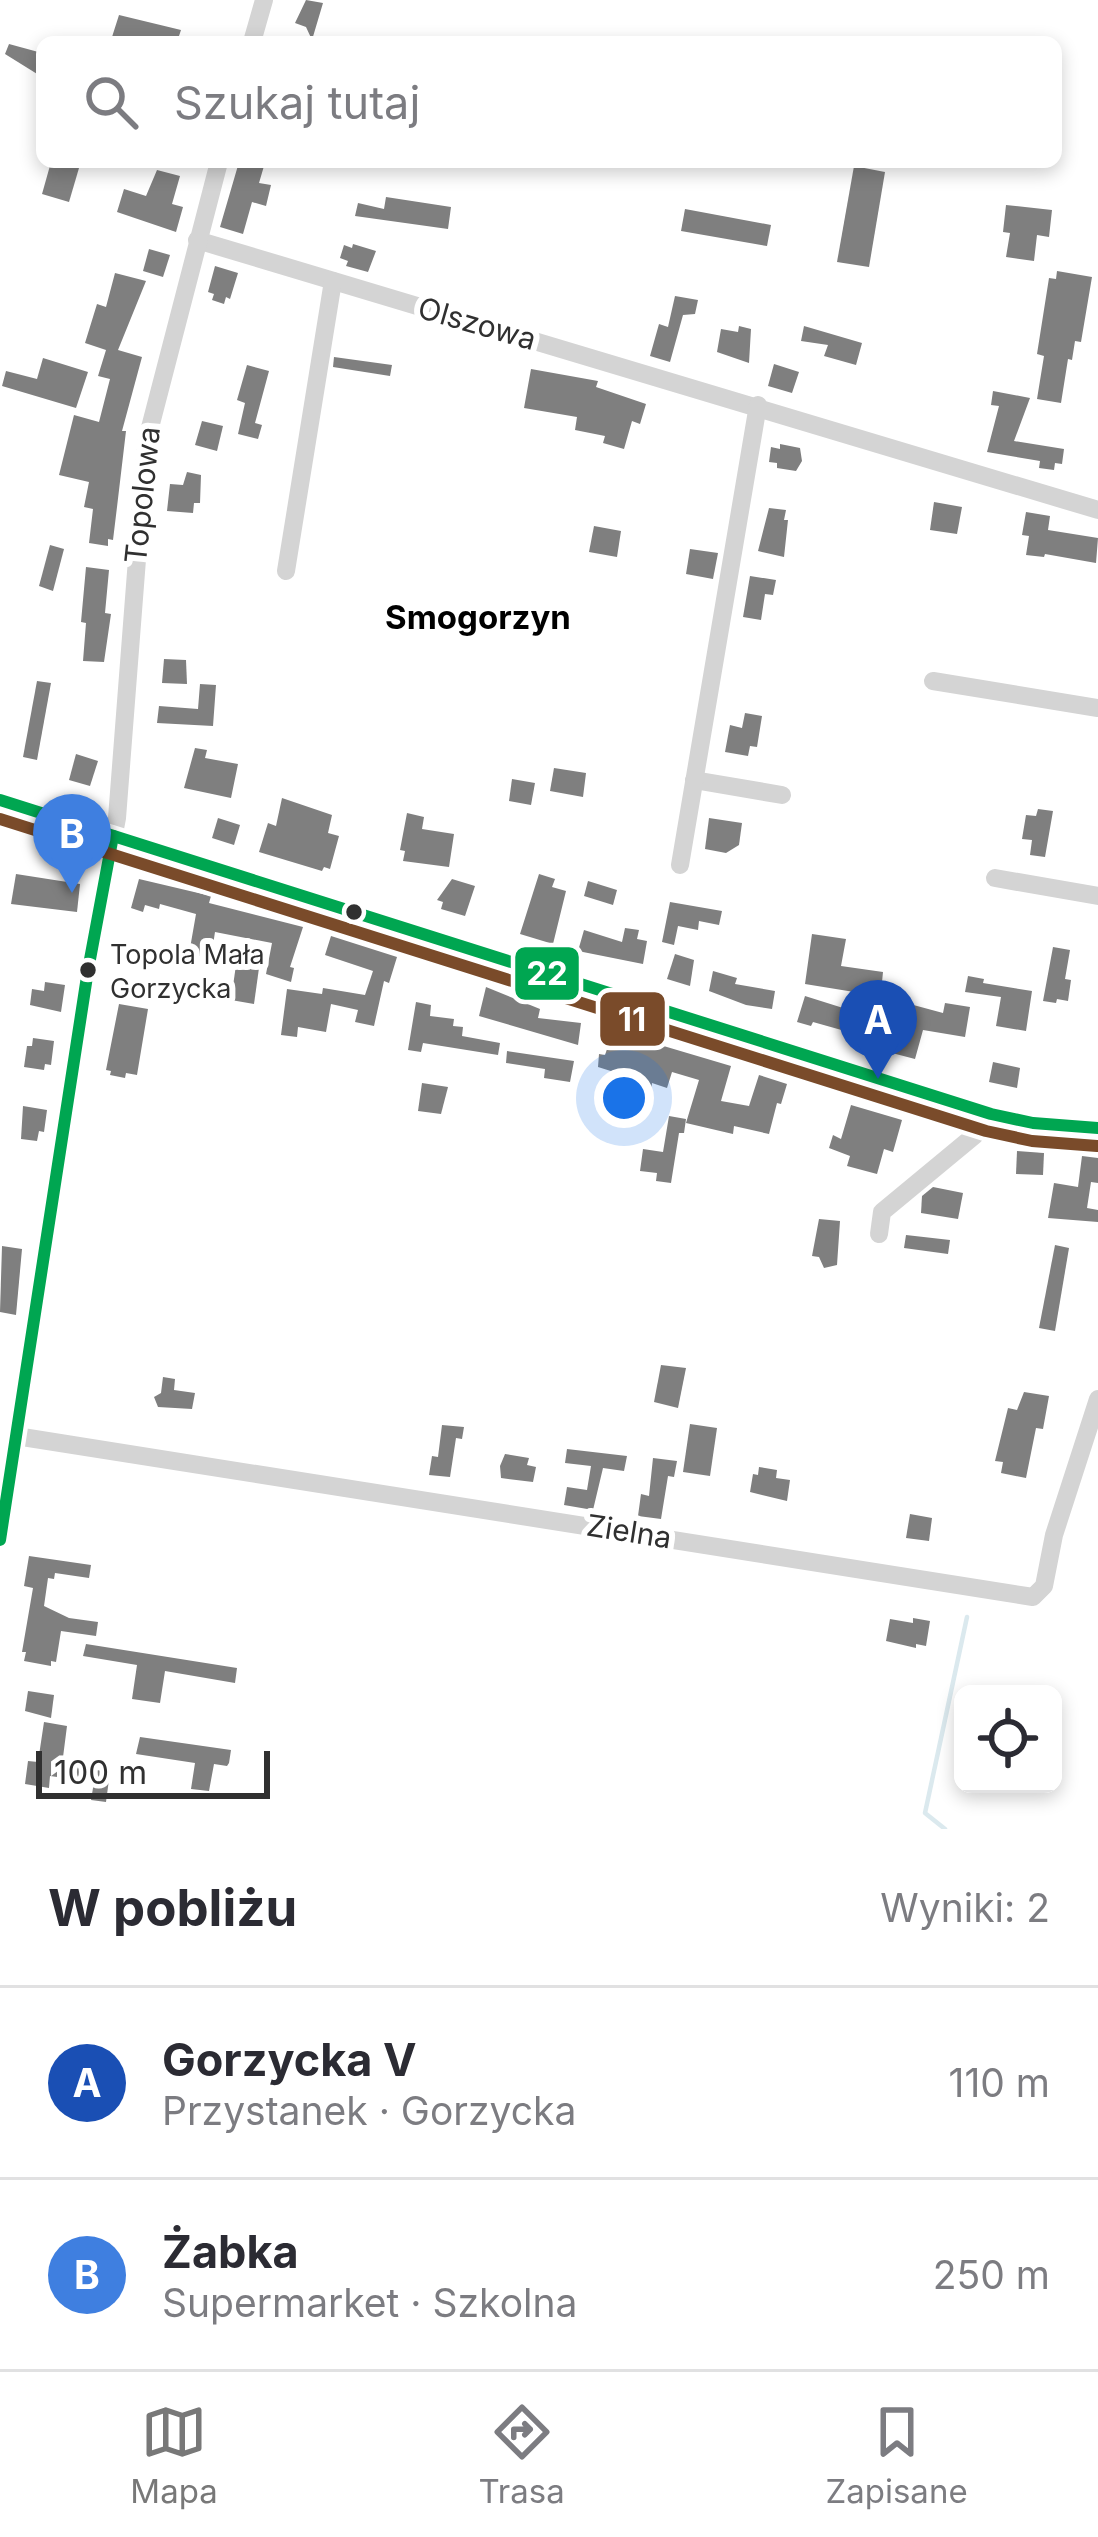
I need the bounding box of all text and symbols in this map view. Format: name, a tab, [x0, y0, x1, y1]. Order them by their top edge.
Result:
search box	[36, 36, 1062, 168]
icon: search	[78, 69, 144, 135]
text: Szukaj tutaj	[174, 75, 420, 130]
street label: Olszowa	[414, 289, 540, 357]
street label: Topolowa	[117, 425, 167, 565]
district label: Smogorzyn	[385, 597, 571, 637]
pin: B	[33, 794, 111, 893]
unlabelled marker	[343, 901, 365, 923]
place label: Topola Mała Gorzycka	[110, 938, 265, 1005]
line badge: 22	[513, 945, 581, 1002]
text: 22	[526, 953, 568, 993]
marker: Topola Mała Gorzycka	[77, 959, 99, 981]
pin: A	[839, 980, 917, 1079]
line badge: 11	[598, 990, 667, 1048]
text: 11	[618, 999, 646, 1039]
your location	[594, 1068, 654, 1128]
street label: Zielna	[584, 1507, 674, 1555]
map controls	[954, 1685, 1062, 1793]
button: locate	[954, 1685, 1062, 1793]
scale bar	[36, 1745, 270, 1798]
text: 100 m	[54, 1752, 147, 1792]
text: W pobliżu	[48, 1877, 297, 1938]
text: Wyniki: 2	[880, 1884, 1050, 1931]
text: Gorzycka V	[162, 2032, 417, 2087]
text: A	[72, 2059, 102, 2106]
text: 110 m	[949, 2059, 1050, 2106]
text: Przystanek · Gorzycka	[162, 2087, 576, 2134]
text: Żabka	[162, 2224, 299, 2279]
text: B	[74, 2251, 100, 2298]
text: 250 m	[933, 2251, 1050, 2298]
text: Supermarket · Szkolna	[162, 2279, 577, 2326]
tab: Mapa	[130, 2399, 218, 2511]
tab: Trasa	[478, 2399, 565, 2511]
tab: Zapisane	[825, 2399, 968, 2511]

